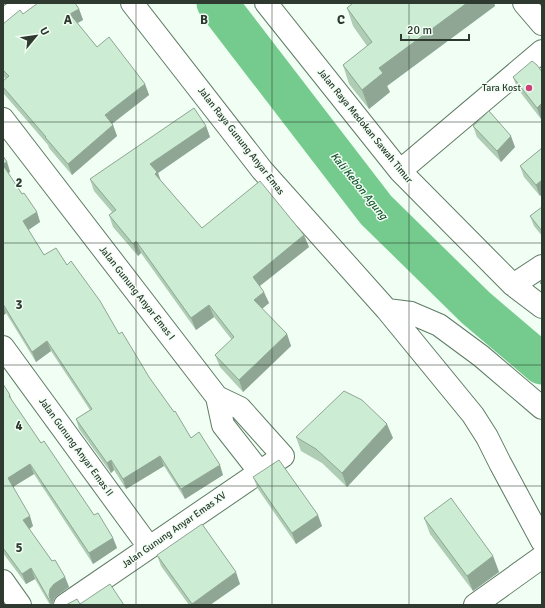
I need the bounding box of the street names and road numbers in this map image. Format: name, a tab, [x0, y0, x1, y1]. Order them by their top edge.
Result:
street label: Jalan Raya Medokan Sawah Timur	[315, 66, 415, 186]
street label: Jalan Raya Gunung Anyar Emas	[195, 85, 287, 198]
street label: Jalan Gunung Anyar Emas I	[97, 244, 177, 342]
street label: Jalan Gunung Anyar Emas II	[36, 395, 116, 499]
street label: Jalan Gunung Anyar Emas XV	[120, 489, 229, 571]

